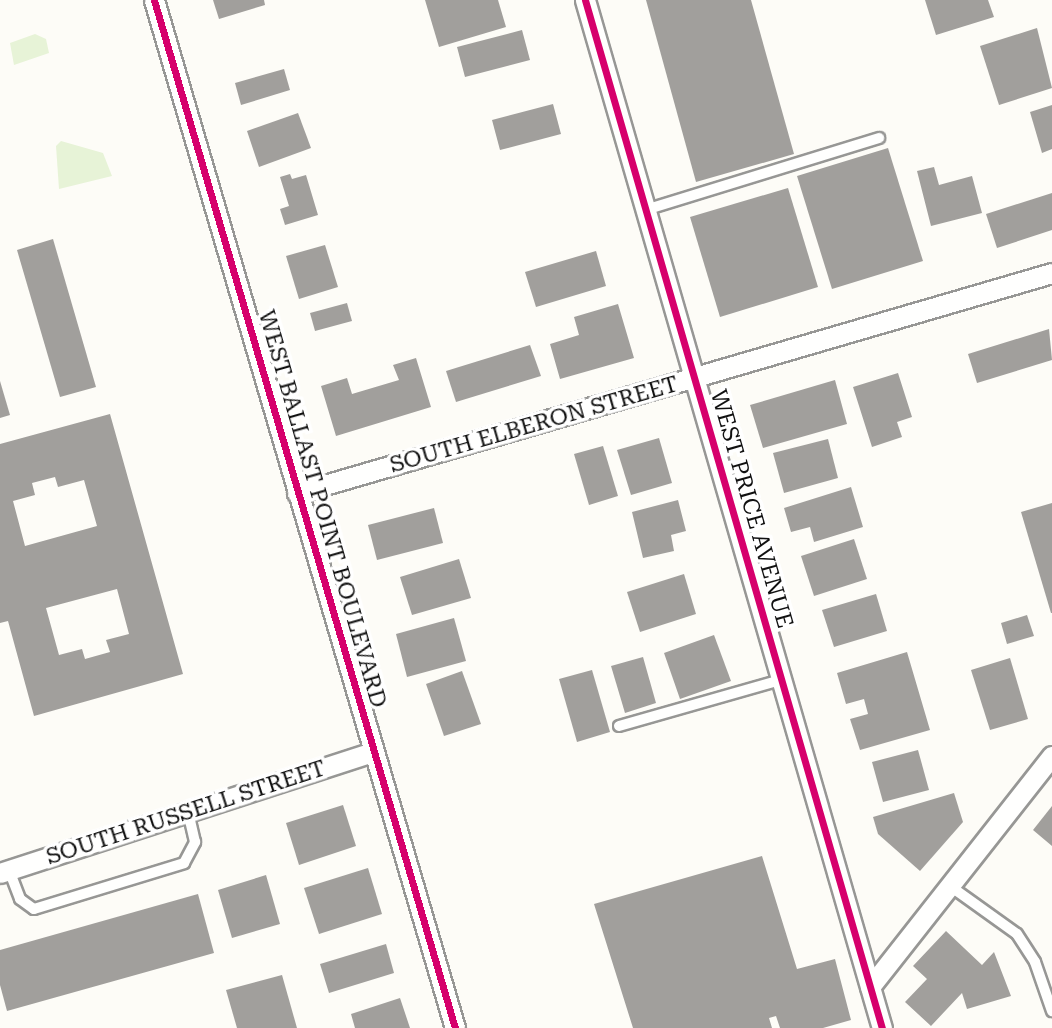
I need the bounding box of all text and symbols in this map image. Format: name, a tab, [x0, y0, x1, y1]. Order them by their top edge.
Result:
street label: WEST BALLAST POINT BOULEVARD	[252, 307, 392, 711]
street label: SOUTH ELBERON STREET	[387, 371, 681, 479]
street label: WEST PRICE AVENUE	[704, 387, 798, 631]
street label: SOUTH RUSSELL STREET	[43, 755, 329, 871]

